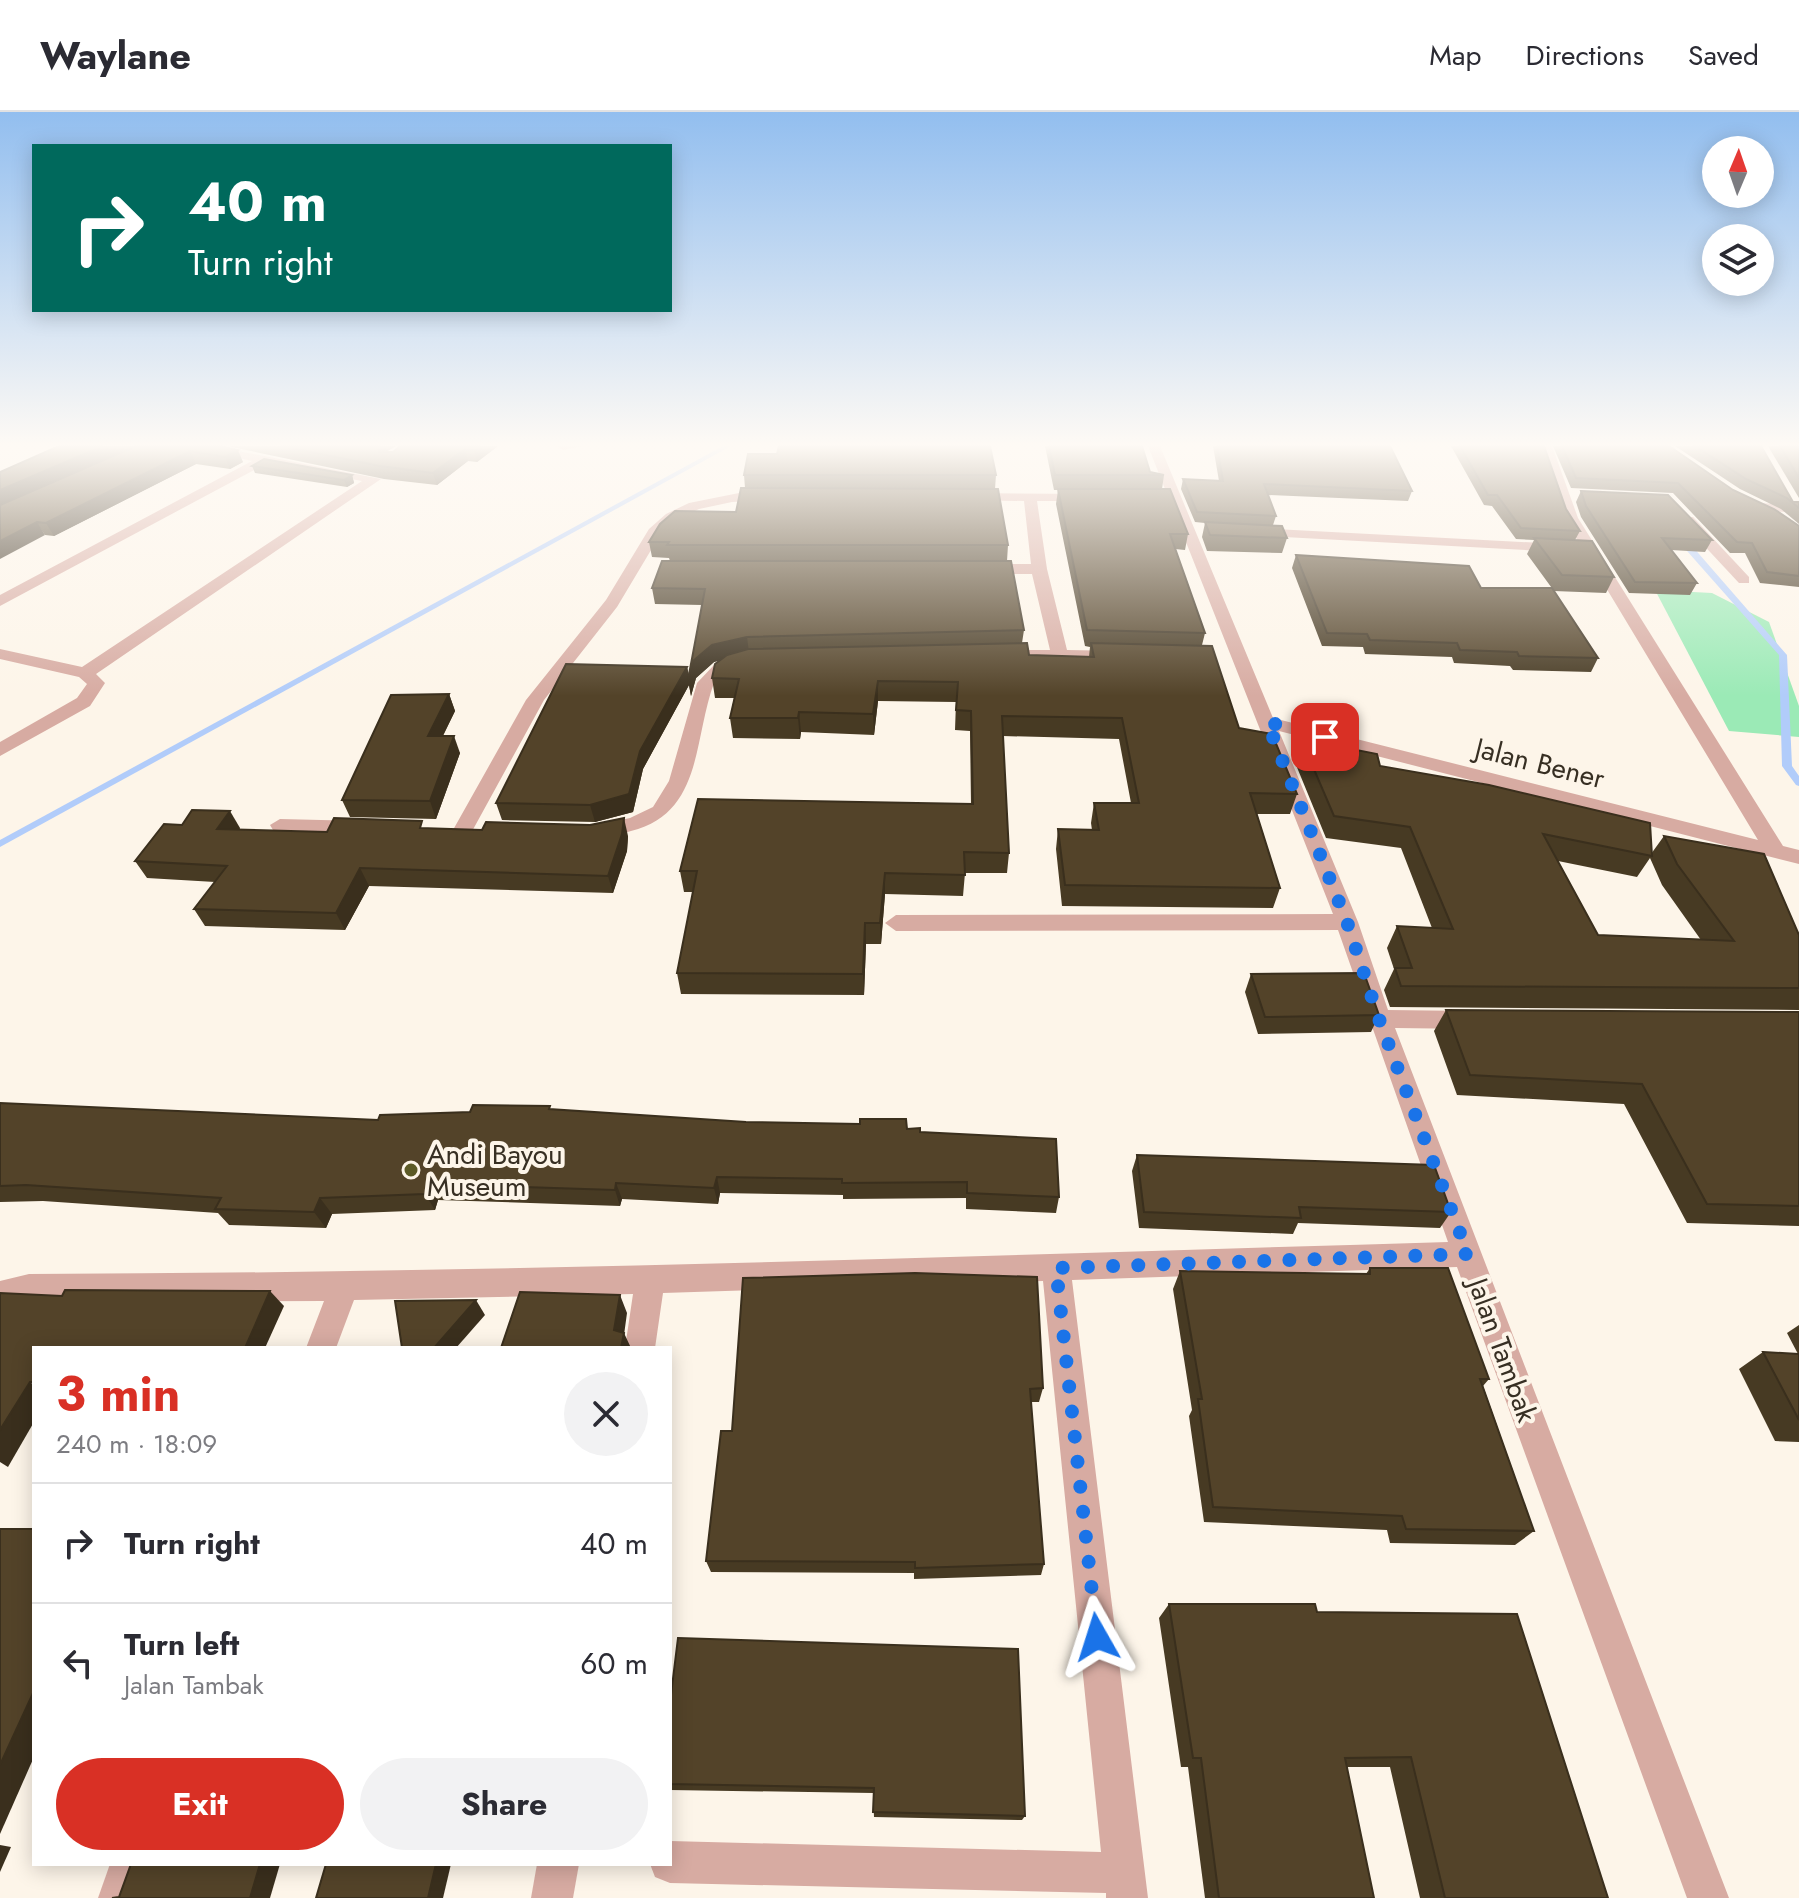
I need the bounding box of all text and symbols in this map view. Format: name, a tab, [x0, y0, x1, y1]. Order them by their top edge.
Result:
text: Waylane	[40, 28, 191, 83]
text: Map	[1429, 35, 1481, 76]
text: Directions	[1525, 35, 1644, 76]
text: Saved	[1688, 35, 1759, 76]
north arrow	[1702, 136, 1774, 208]
map controls	[1702, 136, 1774, 296]
text: 40 m	[188, 161, 327, 242]
icon: right	[56, 176, 160, 280]
button: layers	[1702, 224, 1774, 296]
text: Turn right	[188, 236, 333, 288]
pin	[1291, 703, 1359, 771]
icon: arrive	[1303, 715, 1347, 759]
street label: Jalan Bener	[1467, 727, 1609, 799]
place label: Andi Bayou Museum	[427, 1134, 563, 1207]
marker: Andi Bayou Museum	[402, 1161, 420, 1179]
street label: Jalan Tambak	[1456, 1269, 1548, 1429]
text: 3 min	[56, 1360, 180, 1429]
button: close	[564, 1372, 648, 1456]
text: 240 m · 18:09	[56, 1425, 217, 1463]
icon: right	[56, 1521, 100, 1565]
text: Turn right	[124, 1522, 260, 1565]
text: 40 m	[580, 1522, 648, 1565]
position arrow	[1055, 1595, 1139, 1679]
text: Turn left	[124, 1623, 239, 1666]
icon: left	[56, 1641, 100, 1685]
text: 60 m	[580, 1642, 648, 1685]
text: Jalan Tambak	[124, 1666, 264, 1704]
button: Exit	[56, 1758, 344, 1850]
button: Share	[360, 1758, 648, 1850]

